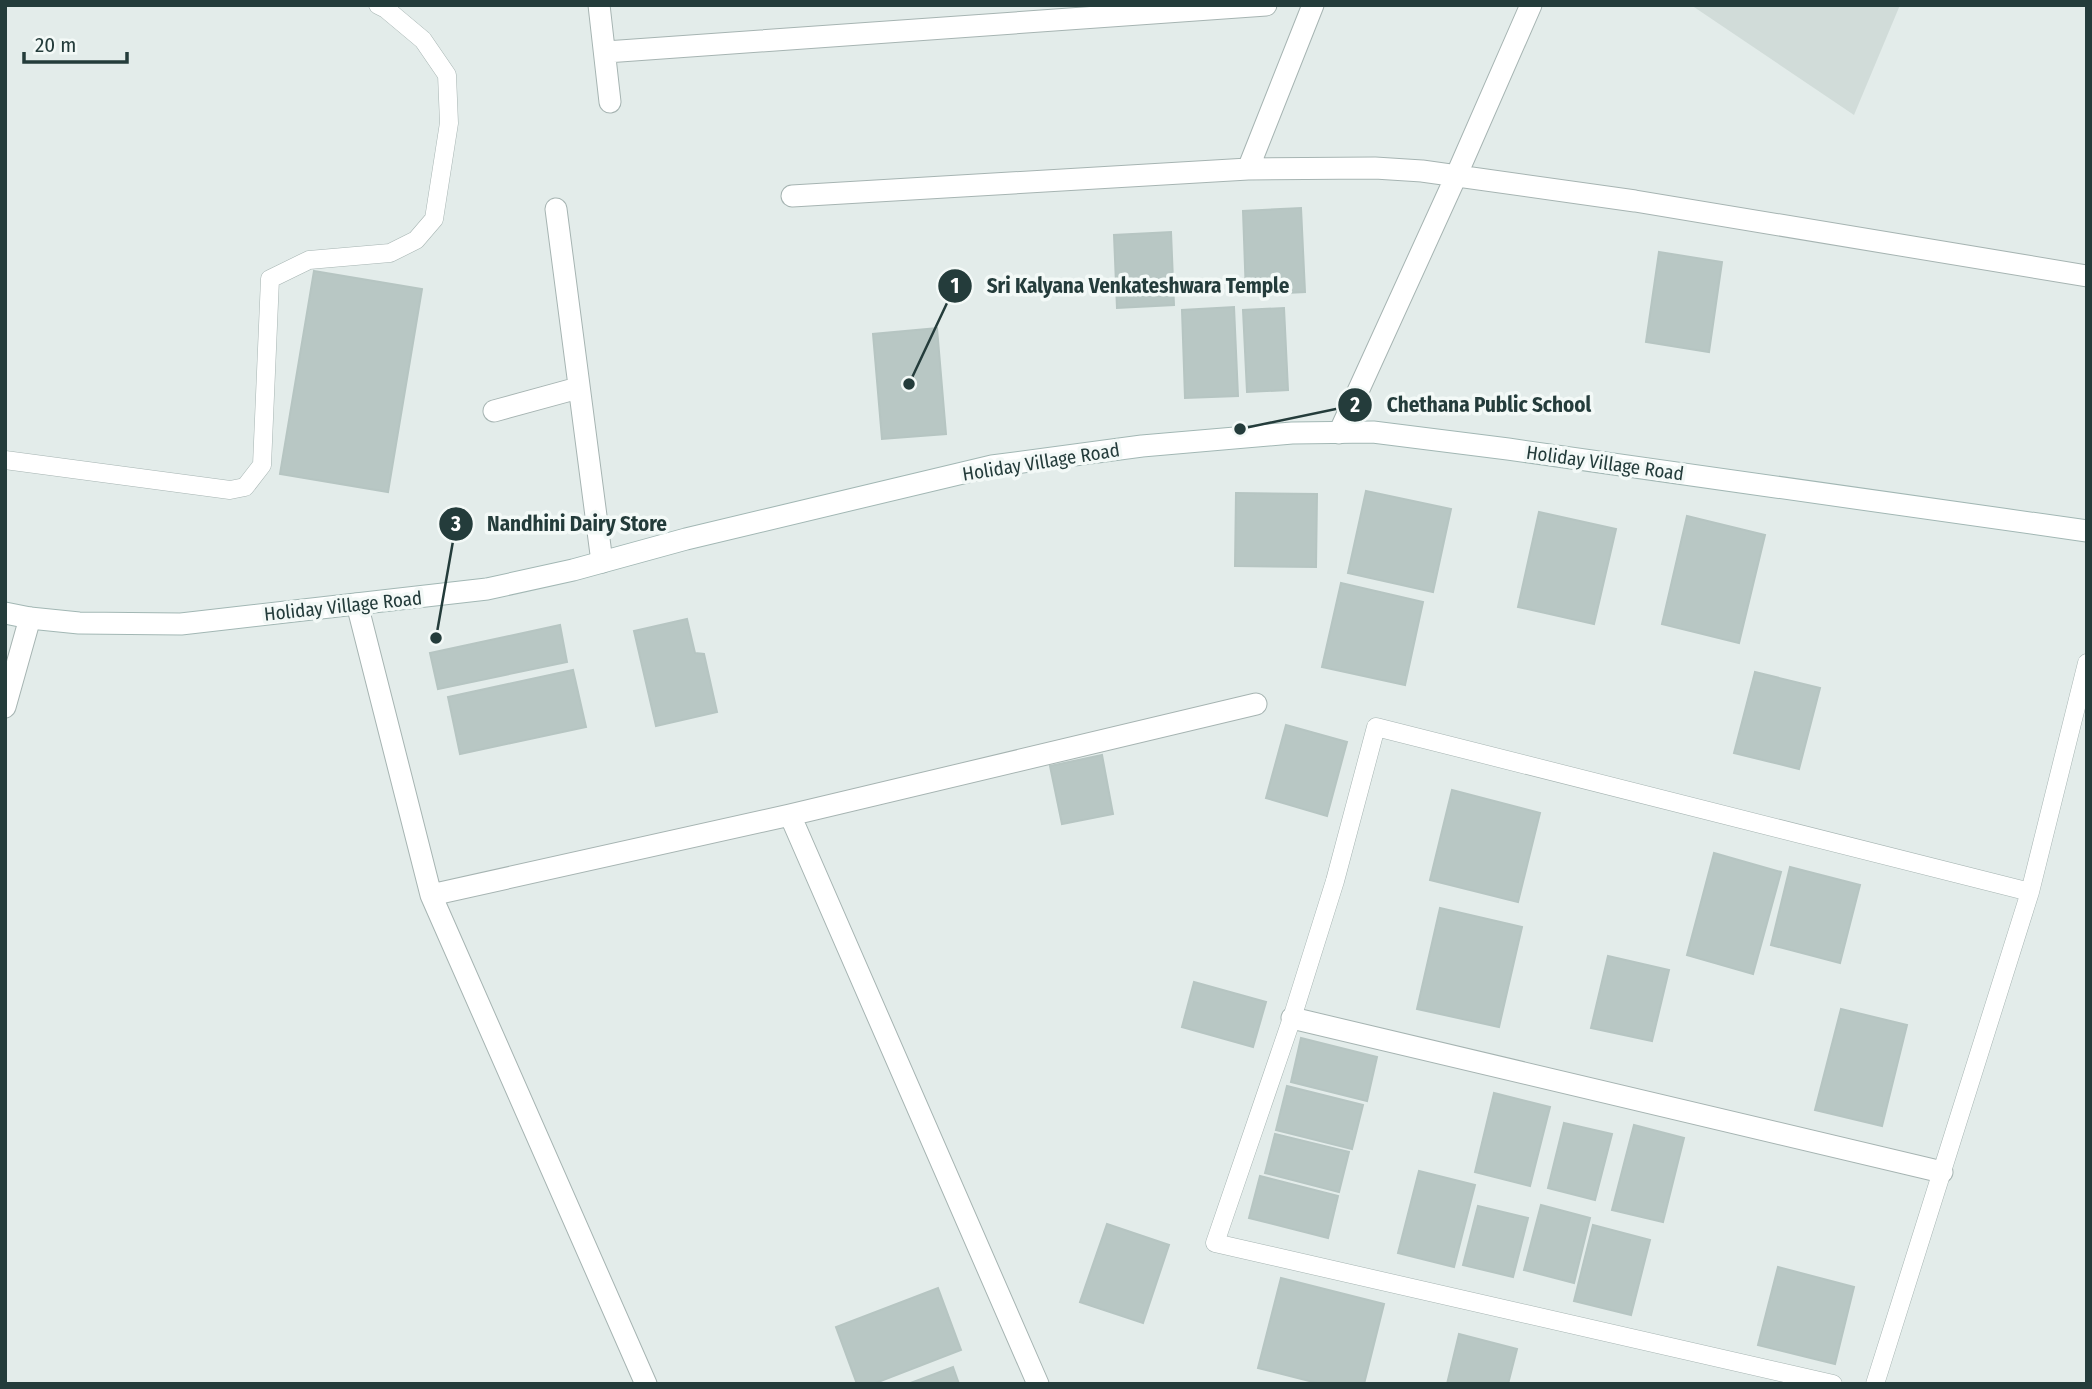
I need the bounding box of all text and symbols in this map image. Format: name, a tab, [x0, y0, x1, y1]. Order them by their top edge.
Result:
scale bar	[24, 21, 128, 65]
text: 20 m	[35, 32, 76, 58]
callout: Sri Kalyana Venkateshwara Temple	[938, 265, 1303, 307]
text: 1	[951, 273, 959, 299]
text: Sri Kalyana Venkateshwara Temple	[987, 273, 1290, 299]
callout: Chethana Public School	[1338, 384, 1605, 426]
text: 2	[1349, 392, 1360, 418]
text: Chethana Public School	[1387, 392, 1591, 418]
street label: Holiday Village Road	[961, 438, 1121, 486]
street label: Holiday Village Road	[1525, 441, 1685, 485]
callout: Nandhini Dairy Store	[438, 503, 681, 545]
text: 3	[450, 511, 461, 537]
text: Nandhini Dairy Store	[487, 511, 667, 537]
street label: Holiday Village Road	[263, 586, 423, 626]

